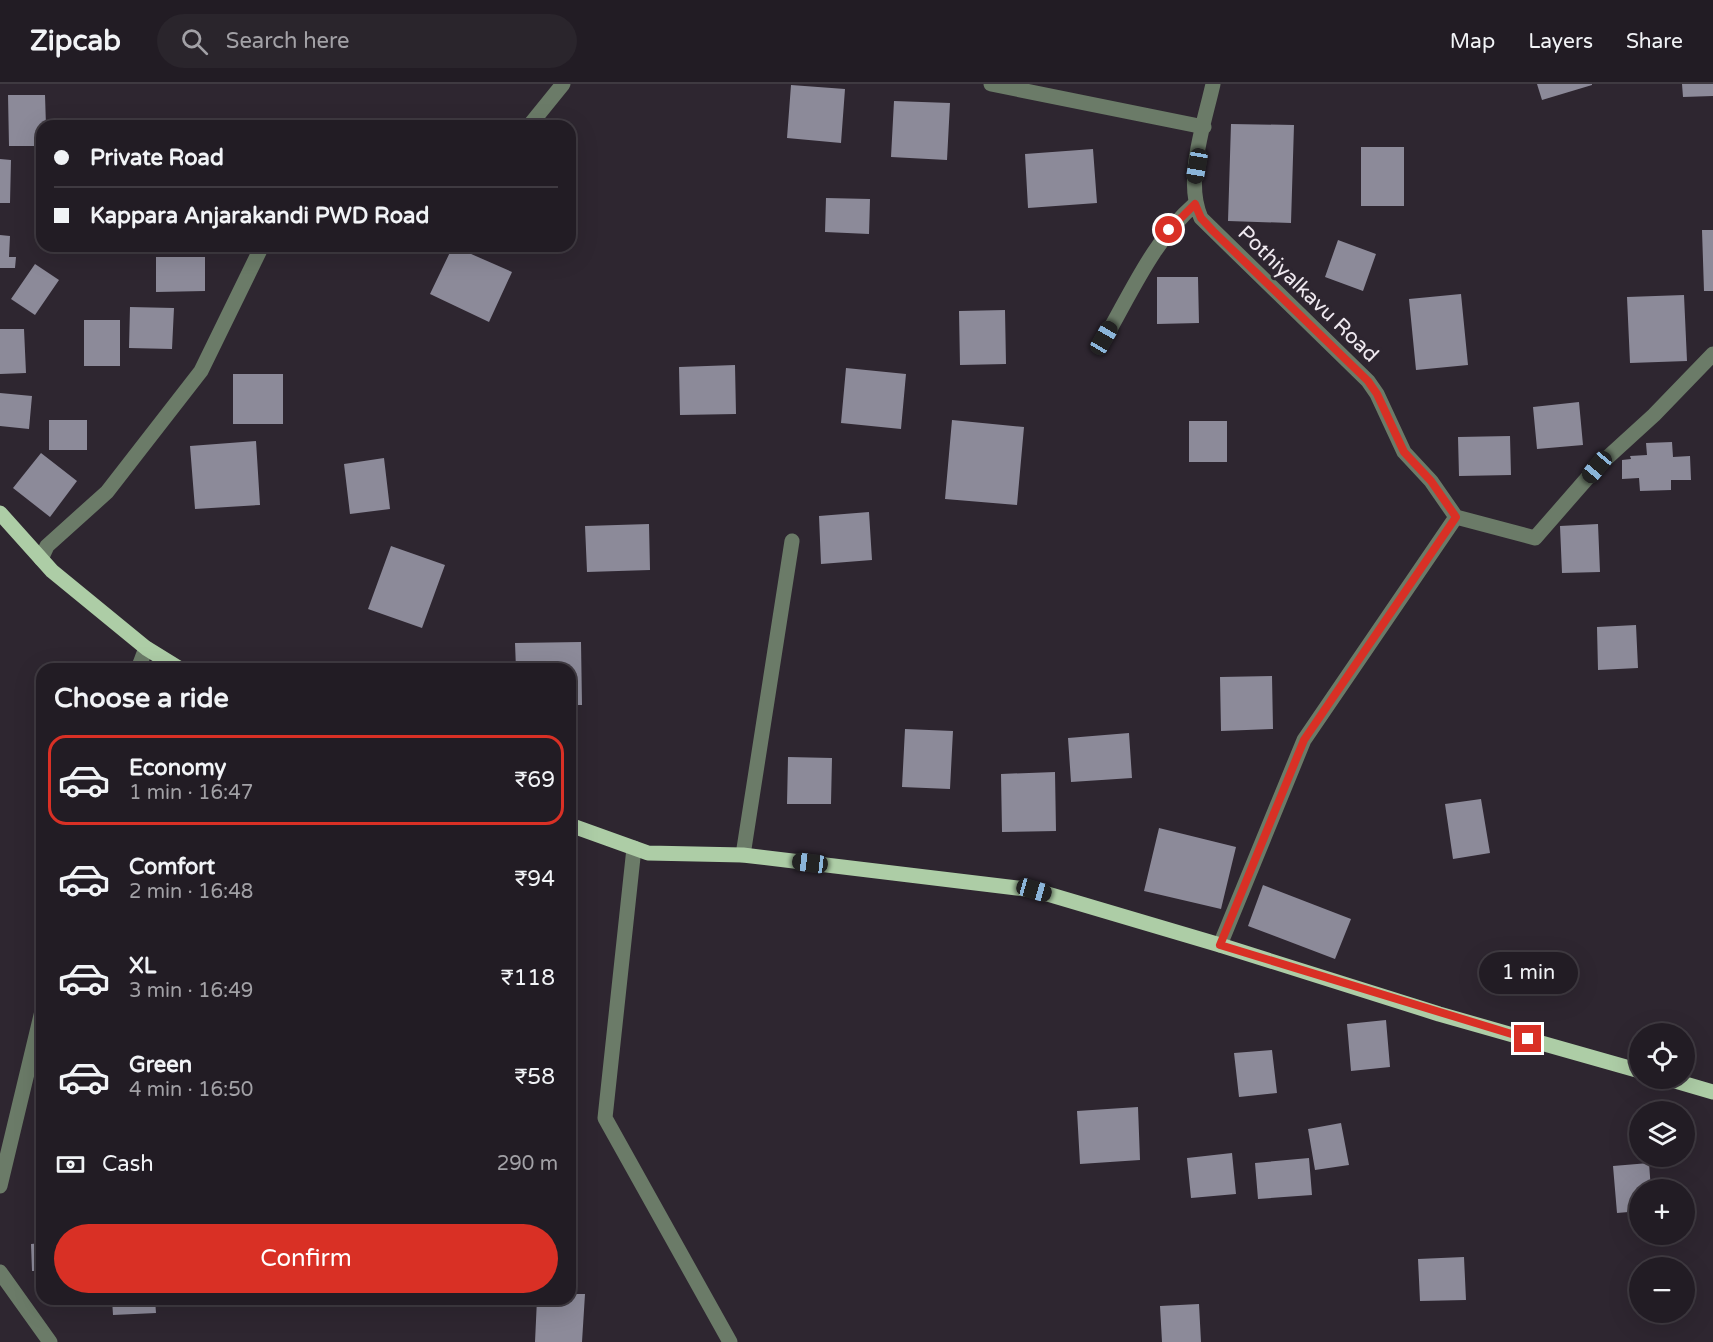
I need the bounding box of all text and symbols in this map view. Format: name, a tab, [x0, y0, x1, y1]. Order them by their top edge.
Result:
search box	[157, 14, 577, 68]
text: Zipcab	[30, 24, 121, 58]
icon: search	[178, 25, 211, 58]
text: Search here	[226, 28, 350, 54]
text: Map	[1450, 29, 1495, 54]
text: Layers	[1528, 29, 1593, 54]
text: Share	[1626, 29, 1683, 54]
text: Private Road	[90, 145, 224, 171]
car	[1185, 147, 1209, 185]
text: Kappara Anjarakandi PWD Road	[90, 203, 429, 229]
route start	[1155, 216, 1182, 243]
street label: Pothiyalkavu Road	[1233, 220, 1383, 368]
car	[1087, 318, 1121, 358]
car	[1579, 447, 1615, 487]
text: Choose a ride	[54, 682, 229, 715]
icon: car	[57, 753, 111, 807]
text: Economy	[129, 755, 226, 781]
text: ₹69	[514, 767, 555, 793]
text: 1 min · 16:47	[129, 781, 253, 805]
icon: car	[57, 852, 111, 906]
car	[791, 852, 829, 874]
text: Comfort	[129, 854, 215, 880]
text: ₹94	[514, 866, 555, 892]
car	[1014, 876, 1054, 904]
text: 2 min · 16:48	[129, 880, 253, 904]
icon: car	[57, 951, 111, 1005]
callout: 1 min	[1478, 952, 1577, 994]
text: XL	[129, 953, 156, 979]
text: 1 min	[1502, 961, 1555, 985]
text: ₹118	[501, 965, 555, 991]
text: 3 min · 16:49	[129, 979, 253, 1003]
map controls	[1629, 1023, 1695, 1323]
button: locate	[1629, 1023, 1695, 1089]
route end	[1514, 1025, 1541, 1052]
icon: car	[57, 1050, 111, 1104]
text: Green	[129, 1052, 192, 1078]
text: ₹58	[514, 1064, 555, 1090]
text: 4 min · 16:50	[129, 1078, 253, 1102]
button: layers	[1629, 1101, 1695, 1167]
icon: cash	[54, 1148, 87, 1181]
text: Cash	[102, 1151, 154, 1177]
text: 290 m	[497, 1152, 558, 1176]
button: +	[1629, 1179, 1695, 1245]
button: Confirm	[54, 1224, 558, 1293]
button: −	[1629, 1257, 1695, 1323]

